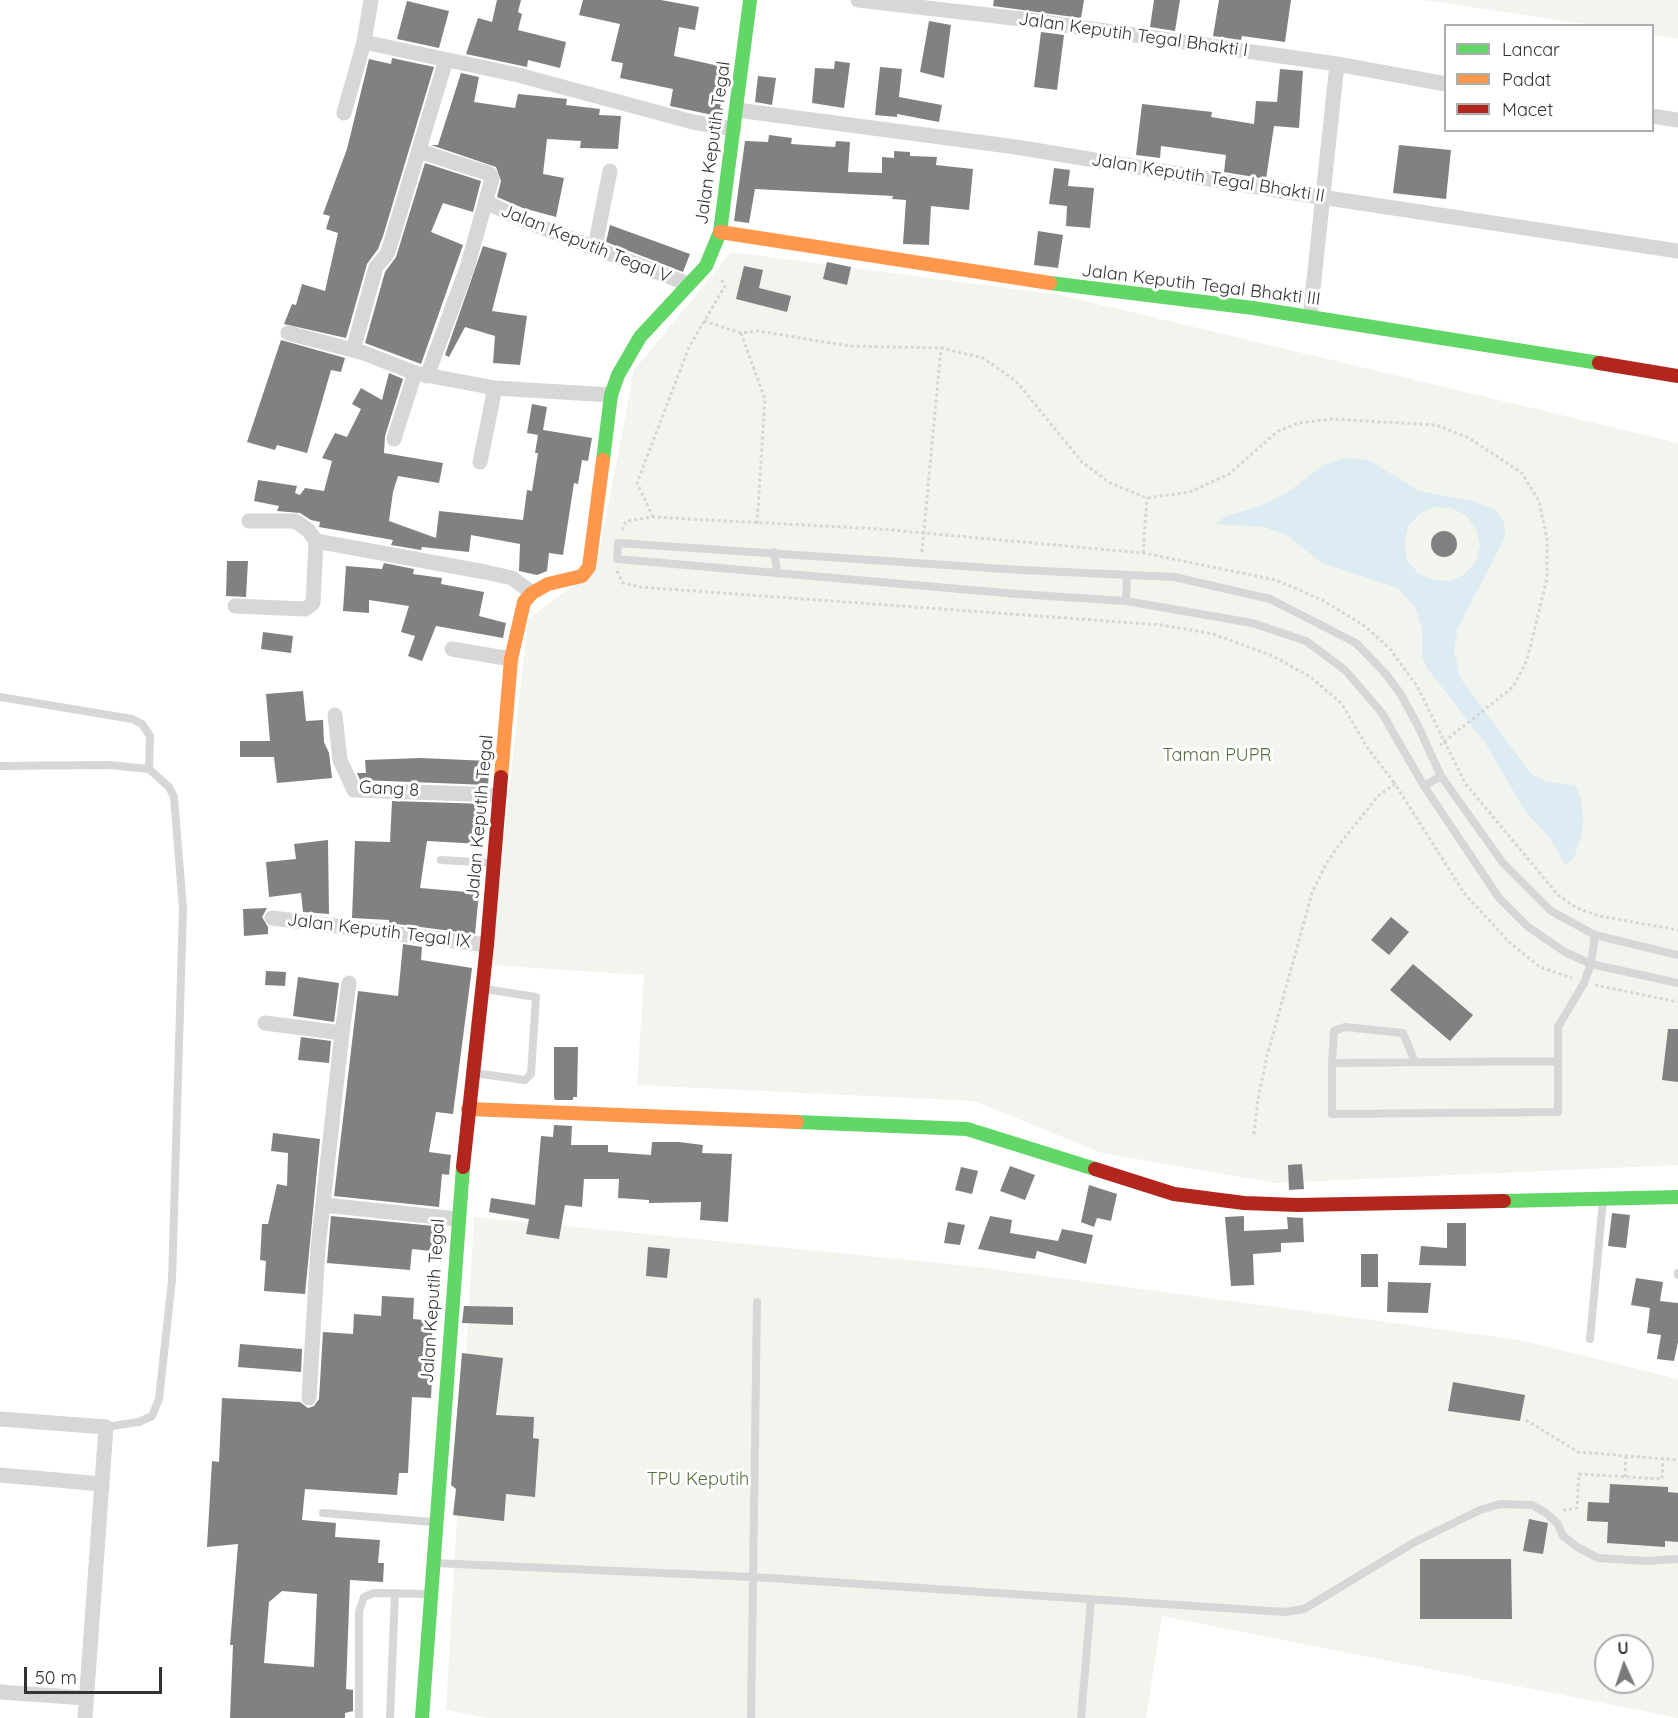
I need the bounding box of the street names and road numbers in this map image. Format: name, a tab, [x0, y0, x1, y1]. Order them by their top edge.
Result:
street label: Jalan Keputih Tegal Bhakti I	[1017, 8, 1249, 62]
street label: Jalan Keputih Tegal	[691, 60, 735, 226]
street label: Jalan Keputih Tegal Bhakti II	[1090, 149, 1326, 207]
street label: Jalan Keputih Tegal V	[498, 200, 674, 288]
street label: Jalan Keputih Tegal Bhakti III	[1080, 260, 1322, 310]
street label: Jalan Keputih Tegal	[462, 734, 498, 900]
street label: Gang 8	[359, 777, 419, 801]
street label: Jalan Keputih Tegal IX	[286, 909, 472, 953]
street label: Jalan Keputih Tegal	[416, 1218, 450, 1384]

